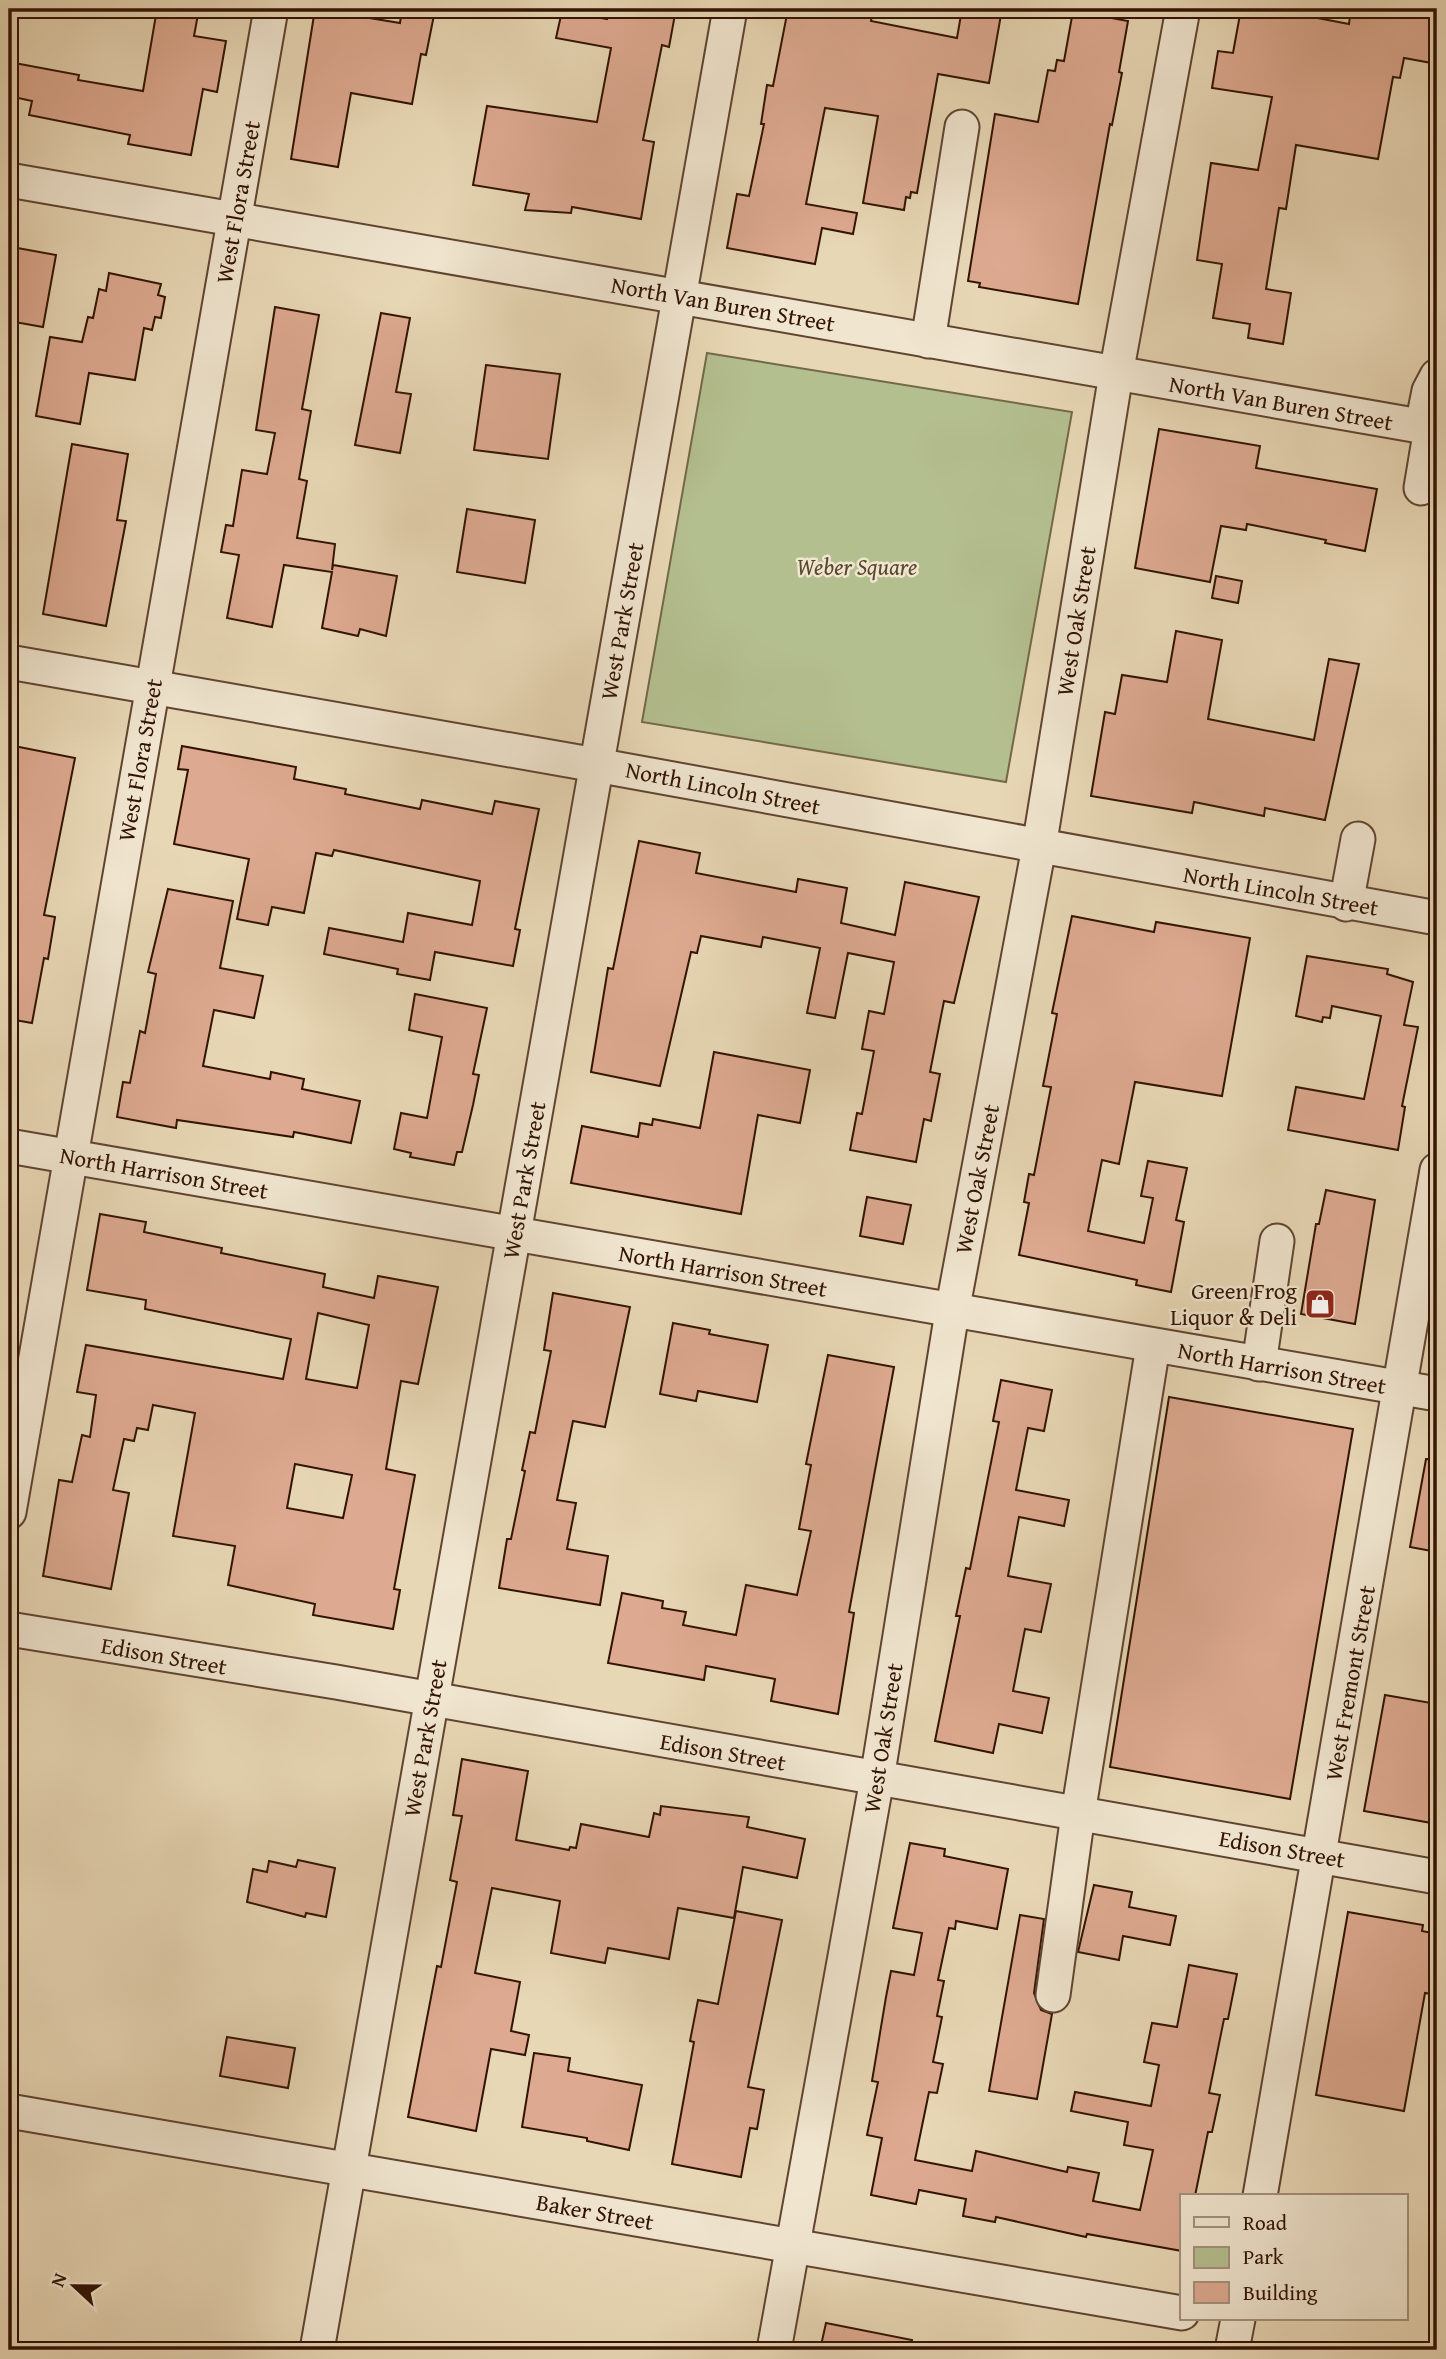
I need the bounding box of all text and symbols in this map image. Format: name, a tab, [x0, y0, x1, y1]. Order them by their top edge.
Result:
street label: West Flora Street	[207, 118, 268, 286]
street label: North Van Buren Street	[609, 268, 837, 339]
street label: North Van Buren Street	[1167, 367, 1395, 438]
street label: West Park Street	[591, 540, 652, 702]
street label: West Oak Street	[1047, 544, 1104, 698]
park label: Weber Square	[797, 550, 917, 583]
street label: West Flora Street	[109, 676, 170, 844]
street label: North Lincoln Street	[623, 752, 823, 823]
street label: North Lincoln Street	[1181, 857, 1381, 924]
street label: West Park Street	[493, 1099, 554, 1261]
street label: West Oak Street	[946, 1101, 1007, 1256]
street label: North Harrison Street	[57, 1138, 271, 1207]
street label: North Harrison Street	[616, 1236, 830, 1305]
place label: Green Frog Liquor & Deli	[1170, 1274, 1298, 1333]
shop icon: Green Frog Liquor & Deli	[1303, 1287, 1337, 1321]
street label: North Harrison Street	[1175, 1333, 1389, 1402]
street label: West Fremont Street	[1316, 1583, 1383, 1783]
street label: Edison Street	[98, 1628, 230, 1683]
street label: West Park Street	[394, 1657, 455, 1819]
street label: West Oak Street	[854, 1661, 911, 1815]
street label: Edison Street	[657, 1724, 789, 1779]
street label: Edison Street	[1216, 1821, 1348, 1876]
street label: Baker Street	[534, 2185, 656, 2238]
legend	[1180, 2194, 1408, 2320]
text: Road	[1243, 2207, 1288, 2238]
text: Park	[1243, 2241, 1284, 2272]
north arrow	[38, 2250, 108, 2320]
text: N	[43, 2268, 74, 2291]
text: Building	[1243, 2277, 1318, 2308]

